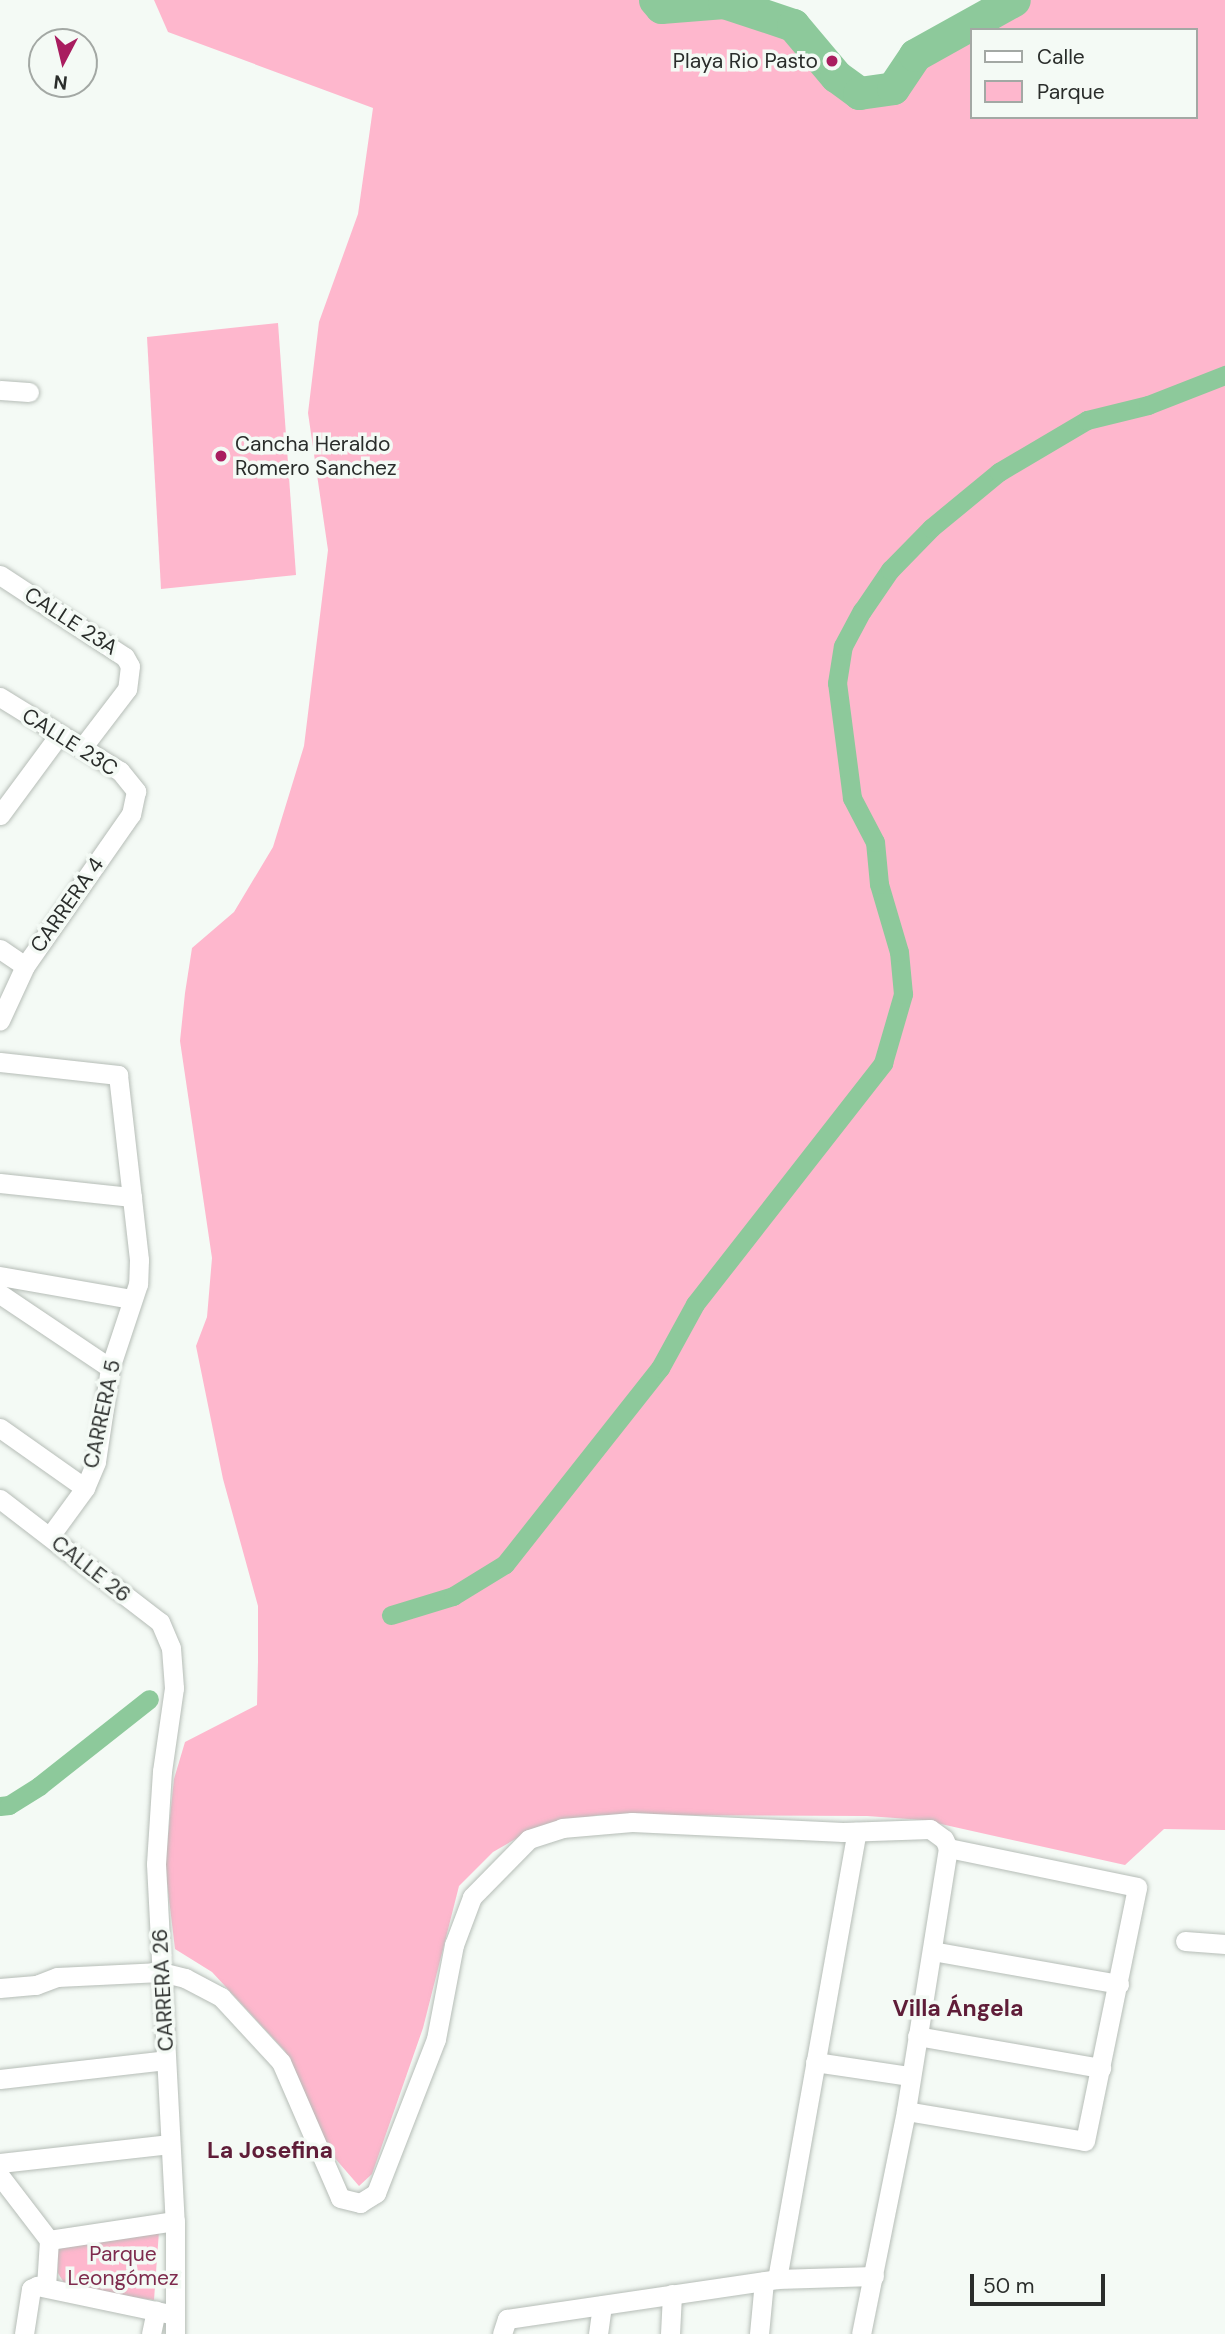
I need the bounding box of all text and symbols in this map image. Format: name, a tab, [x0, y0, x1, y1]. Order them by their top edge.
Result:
north arrow	[28, 28, 98, 98]
legend	[970, 28, 1197, 119]
text: Calle	[1037, 43, 1085, 71]
place label: Playa Rio Pasto	[673, 48, 818, 74]
marker: Playa Rio Pasto	[824, 53, 840, 69]
text: N	[52, 69, 69, 96]
text: Parque	[1037, 78, 1105, 106]
place label: Cancha Heraldo Romero Sanchez	[235, 431, 397, 481]
marker: Cancha Heraldo Romero Sanchez	[213, 448, 229, 464]
street label: CALLE 23A	[20, 582, 122, 660]
street label: CALLE 23C	[18, 703, 122, 781]
street label: CARRERA 4	[25, 853, 109, 957]
street label: CARRERA 5	[78, 1357, 126, 1471]
street label: CALLE 26	[46, 1530, 136, 1608]
street label: CARRERA 26	[147, 1928, 179, 2052]
district label: Villa Ángela	[893, 1994, 1023, 2022]
district label: La Josefina	[207, 2136, 333, 2164]
park label: Parque Leongómez	[67, 2241, 179, 2291]
scale bar	[973, 2260, 1108, 2304]
text: 50 m	[983, 2272, 1034, 2300]

